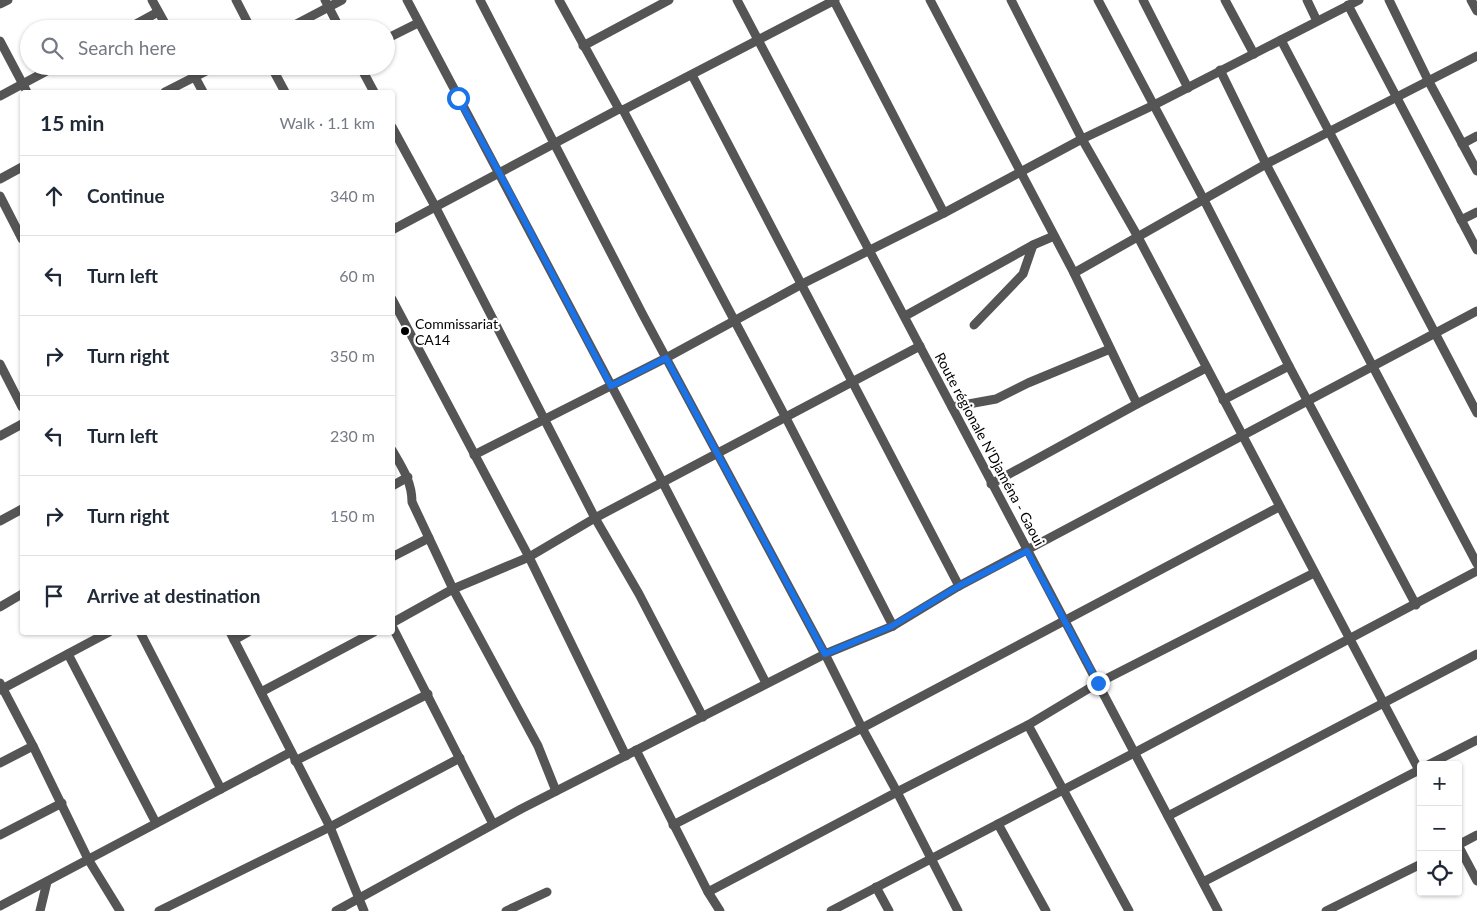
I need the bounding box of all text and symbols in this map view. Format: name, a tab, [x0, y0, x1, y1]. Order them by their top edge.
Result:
search box	[20, 20, 395, 75]
icon: search	[38, 34, 66, 62]
text: Search here	[78, 36, 176, 59]
route start	[447, 87, 470, 110]
text: 15 min	[40, 110, 104, 135]
text: Walk · 1.1 km	[279, 113, 375, 132]
icon: ahead	[40, 182, 68, 210]
text: Continue	[87, 184, 165, 207]
text: 340 m	[330, 186, 375, 205]
icon: left	[40, 262, 68, 290]
text: Turn left	[87, 264, 158, 287]
text: 60 m	[339, 266, 375, 285]
place label: Commissariat CA14	[415, 315, 498, 348]
marker: Commissariat CA14	[399, 325, 411, 337]
icon: right	[40, 342, 68, 370]
text: Turn right	[87, 344, 169, 367]
text: 350 m	[330, 346, 375, 365]
street label: Route régionale N'Djaména - Gaoui	[932, 349, 1048, 549]
icon: left	[40, 422, 68, 450]
text: Turn left	[87, 424, 158, 447]
text: 230 m	[330, 426, 375, 445]
icon: right	[40, 502, 68, 530]
text: Turn right	[87, 504, 169, 527]
text: 150 m	[330, 506, 375, 525]
icon: arrive	[40, 582, 68, 610]
text: Arrive at destination	[87, 584, 260, 607]
route end	[1087, 672, 1110, 695]
map controls	[1417, 761, 1462, 896]
button: +	[1417, 761, 1462, 806]
button: −	[1417, 806, 1462, 851]
button: locate	[1417, 851, 1462, 896]

